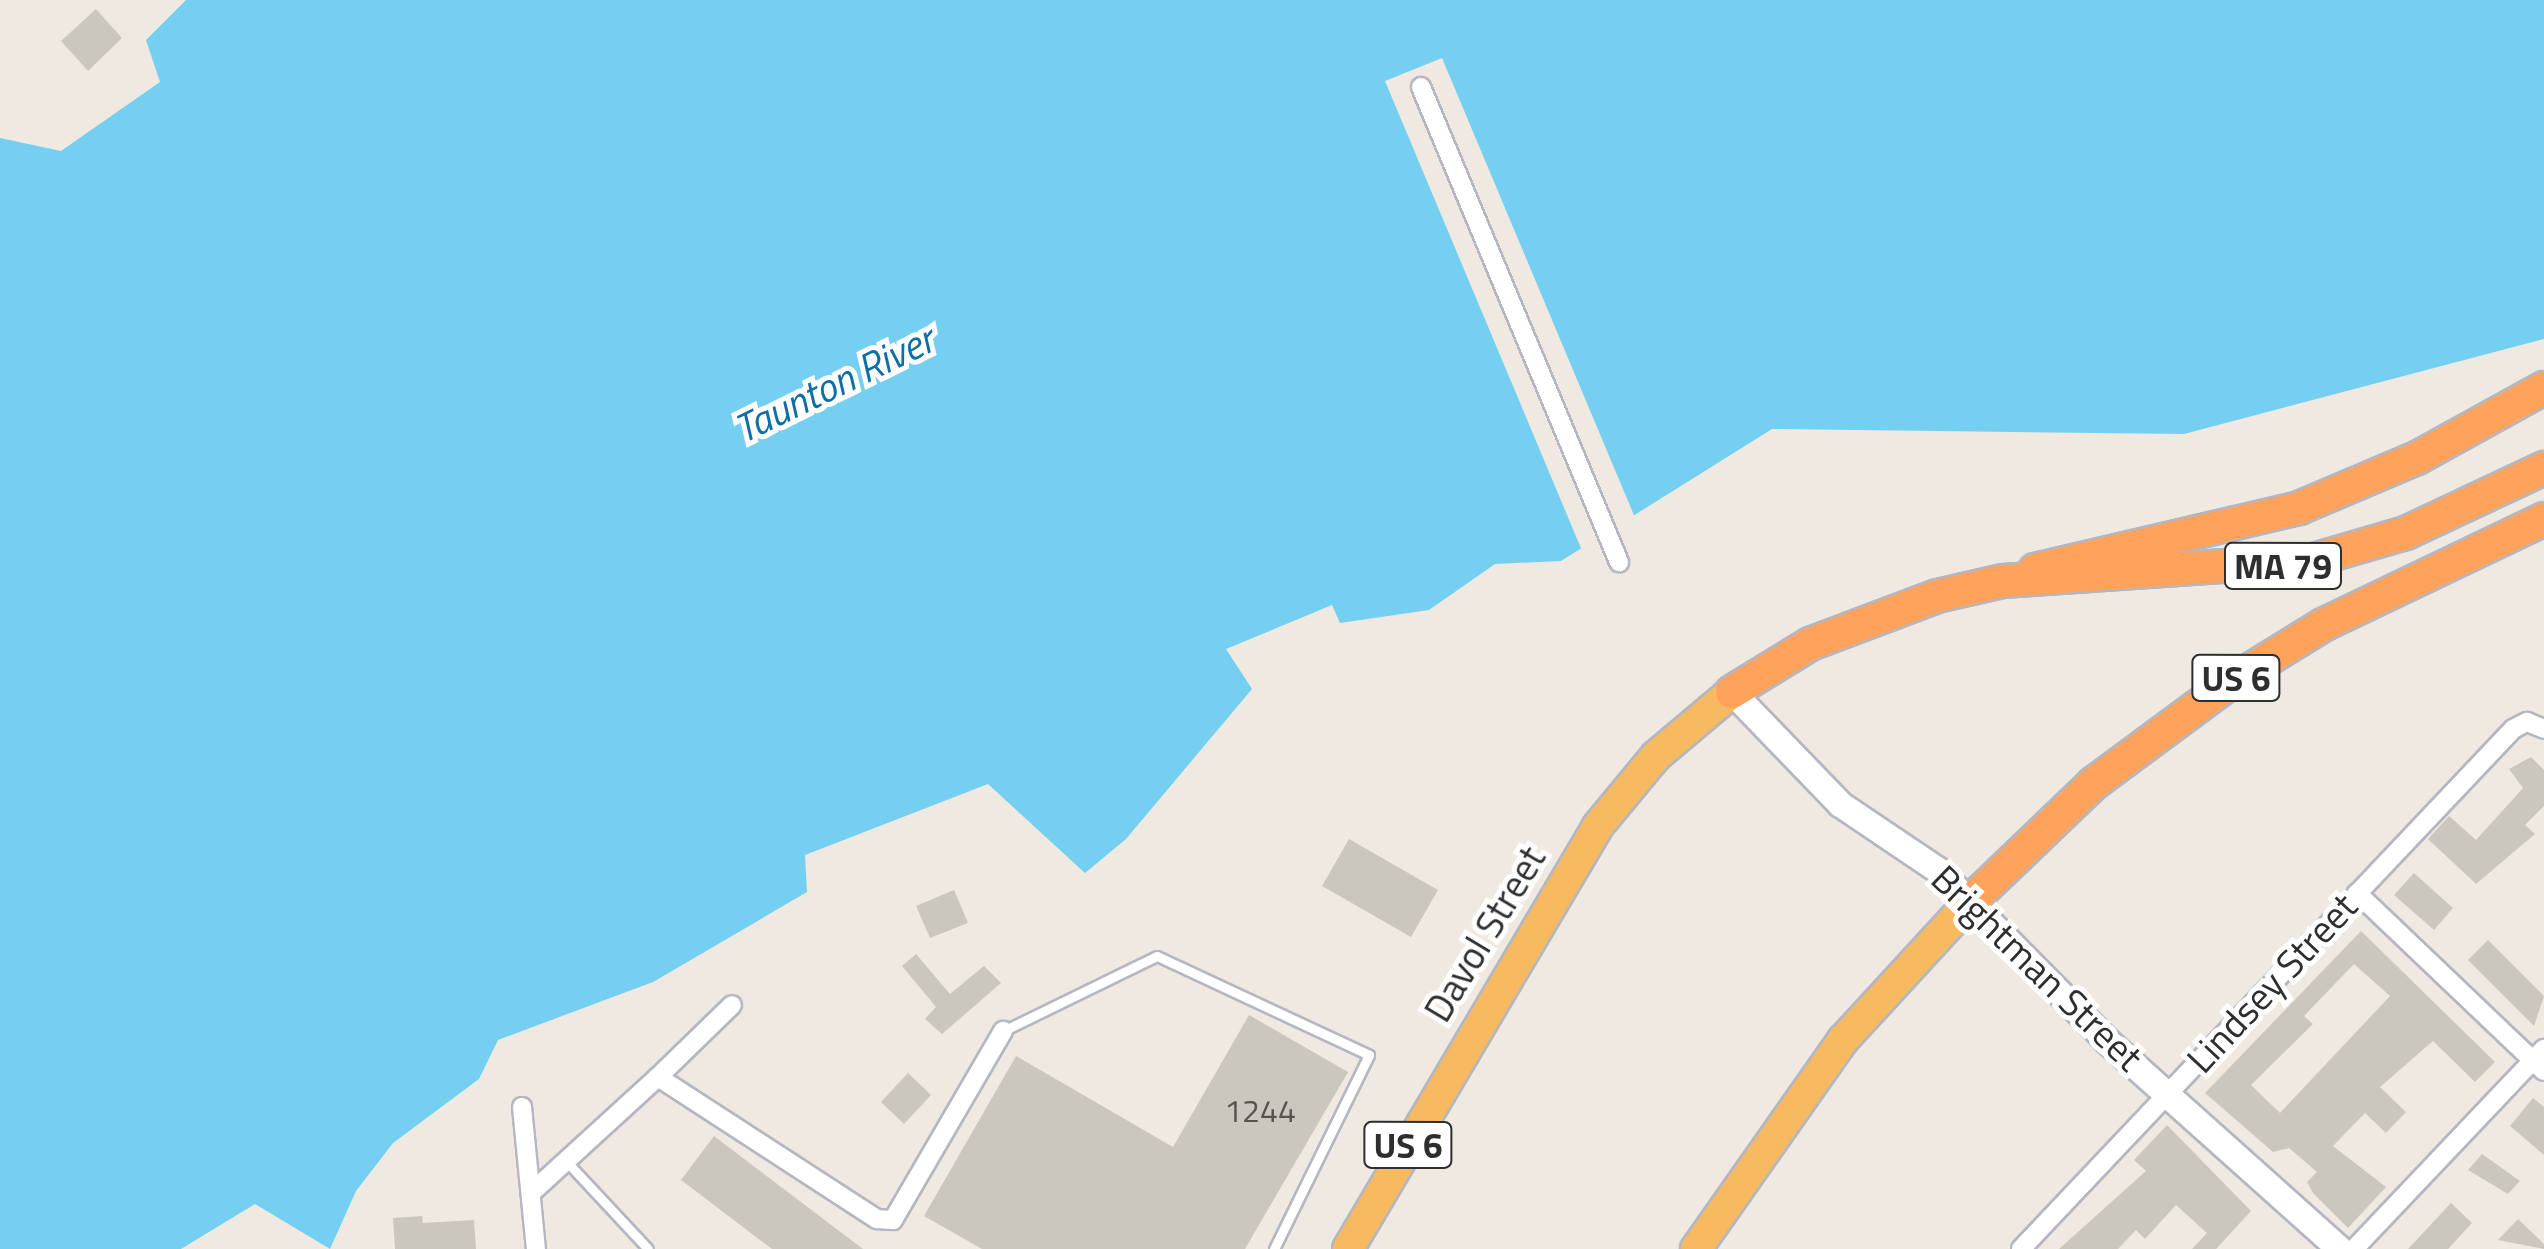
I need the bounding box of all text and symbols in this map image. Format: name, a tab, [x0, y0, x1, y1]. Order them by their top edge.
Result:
water label: Taunton River	[726, 315, 942, 453]
road number: MA 79	[2223, 536, 2343, 596]
road number: US 6	[2191, 648, 2281, 708]
street label: Davol Street	[1415, 838, 1555, 1030]
street label: Brightman Street	[1922, 856, 2152, 1080]
street label: Lindsey Street	[2177, 884, 2367, 1082]
house number: 1244	[1224, 1091, 1296, 1129]
road number: US 6	[1363, 1115, 1453, 1175]

